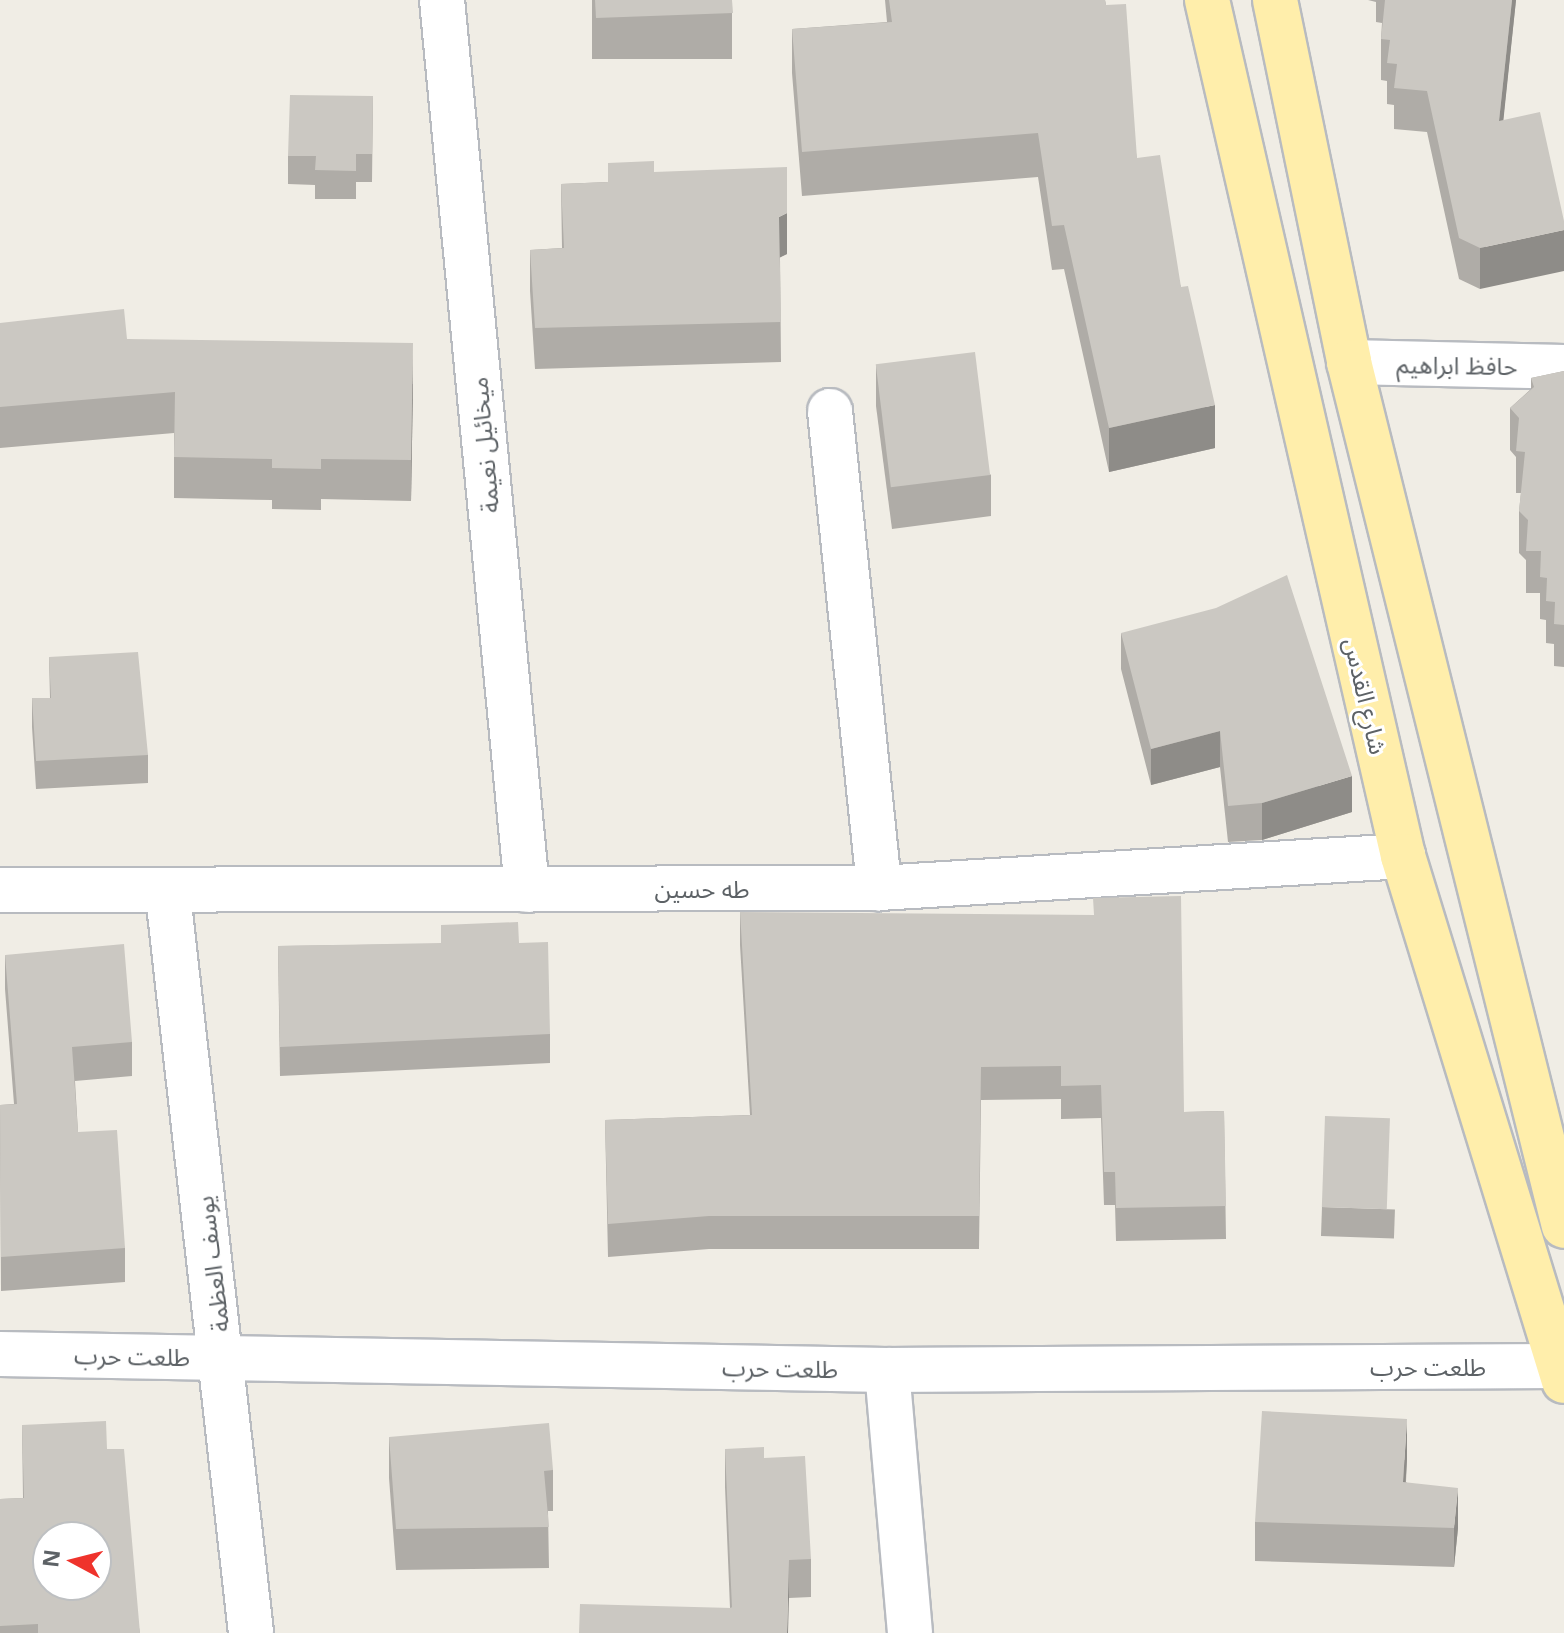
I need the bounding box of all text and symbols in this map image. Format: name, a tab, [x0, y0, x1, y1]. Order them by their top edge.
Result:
street label: حافظ ابراهيم	[1396, 350, 1518, 380]
street label: ميخائيل نعيمة	[464, 376, 504, 514]
street label: شارع القدس	[1339, 635, 1393, 757]
street label: طه حسين	[654, 875, 750, 903]
street label: يوسف العظمة	[189, 1194, 235, 1334]
street label: طلعت حرب	[74, 1341, 190, 1371]
street label: طلعت حرب	[722, 1353, 838, 1383]
street label: طلعت حرب	[1370, 1353, 1486, 1381]
north arrow	[32, 1521, 112, 1601]
text: N	[34, 1548, 66, 1569]

